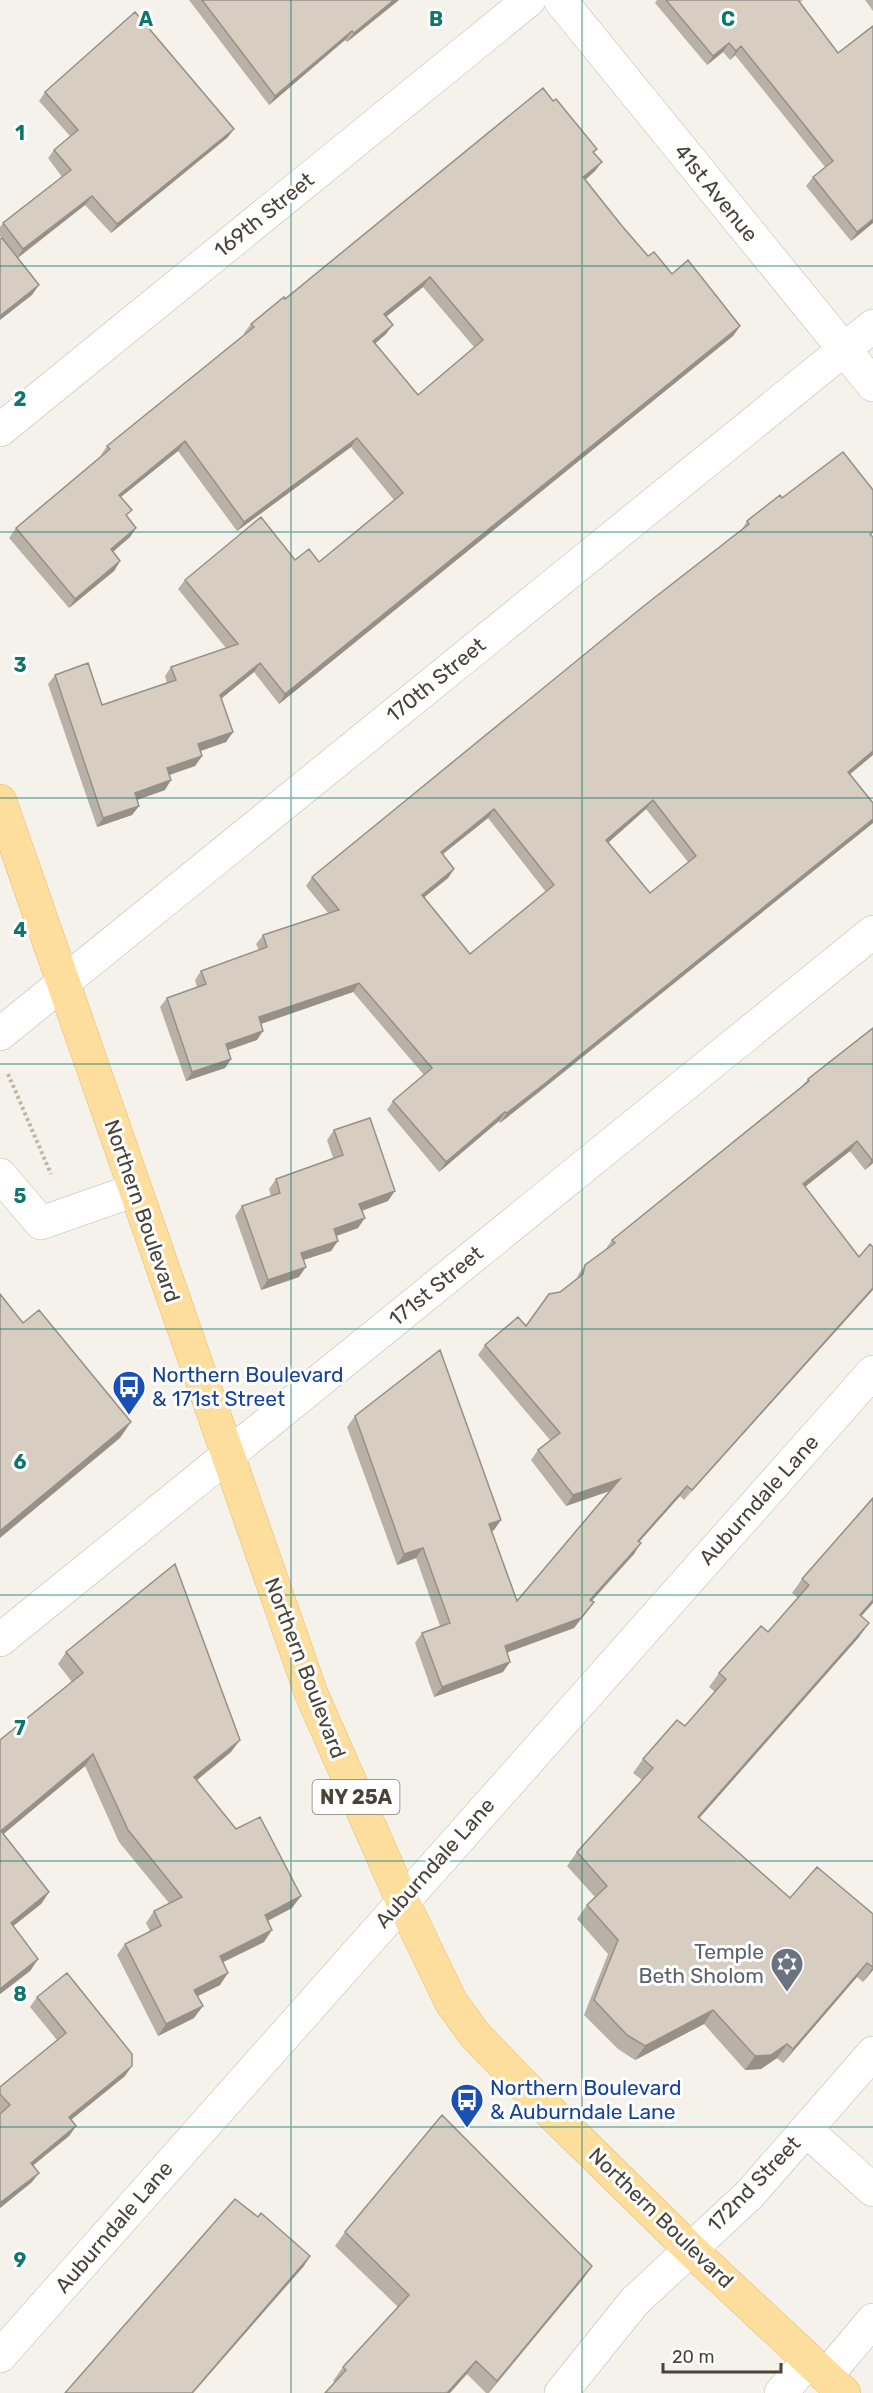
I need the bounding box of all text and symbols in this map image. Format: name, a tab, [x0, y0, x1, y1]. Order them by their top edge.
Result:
text: A	[139, 7, 154, 31]
text: B	[429, 7, 443, 31]
text: C	[721, 7, 735, 31]
text: 1	[15, 121, 25, 145]
street label: 41st Avenue	[669, 139, 763, 247]
street label: 169th Street	[209, 167, 319, 262]
text: 2	[14, 387, 27, 411]
street label: 170th Street	[381, 632, 490, 727]
text: 3	[13, 653, 27, 677]
text: 4	[13, 918, 27, 942]
street label: Northern Boulevard	[99, 1116, 185, 1305]
text: 5	[14, 1184, 27, 1208]
street label: 171st Street	[384, 1240, 488, 1331]
place label: Northern Boulevard & 171st Street	[152, 1362, 344, 1411]
bus stop icon: Northern Boulevard & 171st Street	[111, 1369, 147, 1416]
street label: Auburndale Lane	[694, 1429, 824, 1570]
text: 6	[13, 1450, 27, 1474]
street label: Northern Boulevard	[259, 1574, 351, 1762]
text: 7	[14, 1716, 26, 1740]
road number: NY 25A	[312, 1780, 400, 1814]
street label: Auburndale Lane	[370, 1792, 500, 1933]
place label: Temple Beth Sholom	[638, 1939, 764, 1988]
synagogue icon: Temple Beth Sholom	[769, 1946, 805, 1993]
text: 8	[13, 1982, 27, 2006]
place label: Northern Boulevard & Auburndale Lane	[490, 2075, 682, 2124]
bus stop icon: Northern Boulevard & Auburndale Lane	[449, 2082, 485, 2129]
street label: 172nd Street	[702, 2131, 805, 2237]
street label: Northern Boulevard	[584, 2142, 739, 2293]
street label: Auburndale Lane	[50, 2156, 178, 2298]
text: 9	[14, 2248, 27, 2272]
scale bar	[663, 2336, 782, 2374]
text: 20 m	[672, 2346, 714, 2368]

